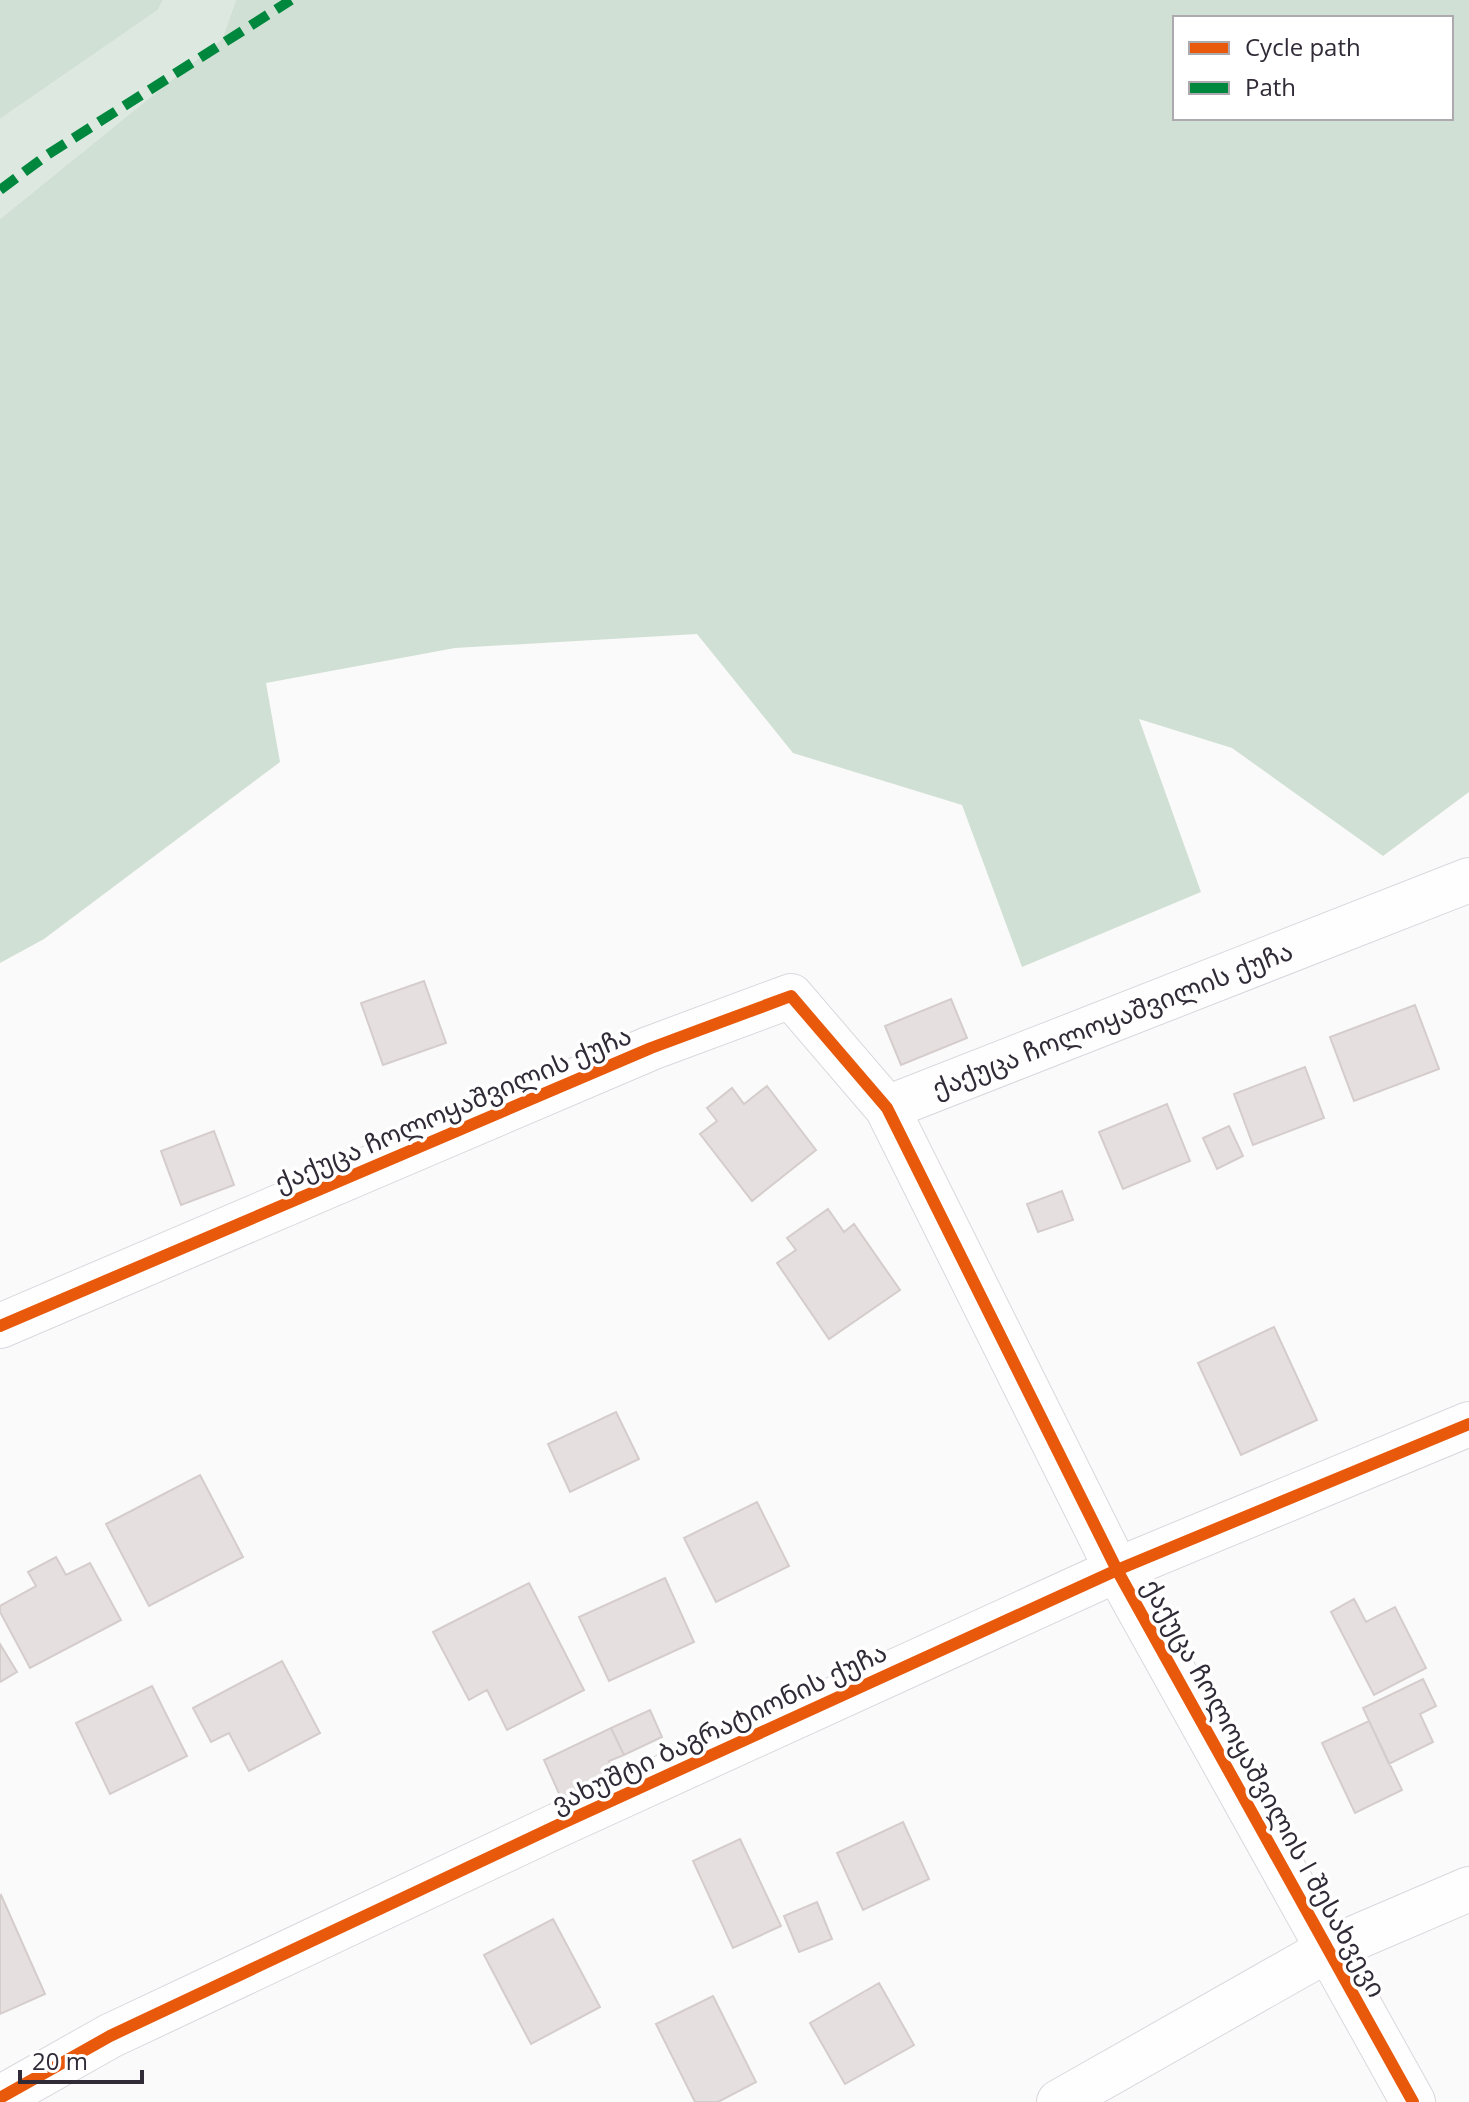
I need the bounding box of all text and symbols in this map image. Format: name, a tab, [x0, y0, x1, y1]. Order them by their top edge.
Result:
legend	[1173, 16, 1453, 120]
text: Cycle path	[1245, 30, 1361, 63]
text: Path	[1245, 70, 1296, 103]
street label: ქაქუცა ჩოლოყაშვილის ქუჩა	[926, 932, 1298, 1106]
street label: ქაქუცა ჩოლოყაშვილის ქუჩა	[269, 1016, 637, 1200]
street label: ქაქუცა ჩოლოყაშვილის I შესახვევი	[1134, 1572, 1395, 2003]
street label: ვახუშტი ბაგრატიონის ქუჩა	[545, 1633, 892, 1821]
scale bar	[20, 2034, 142, 2084]
text: 20 m	[32, 2044, 88, 2077]

